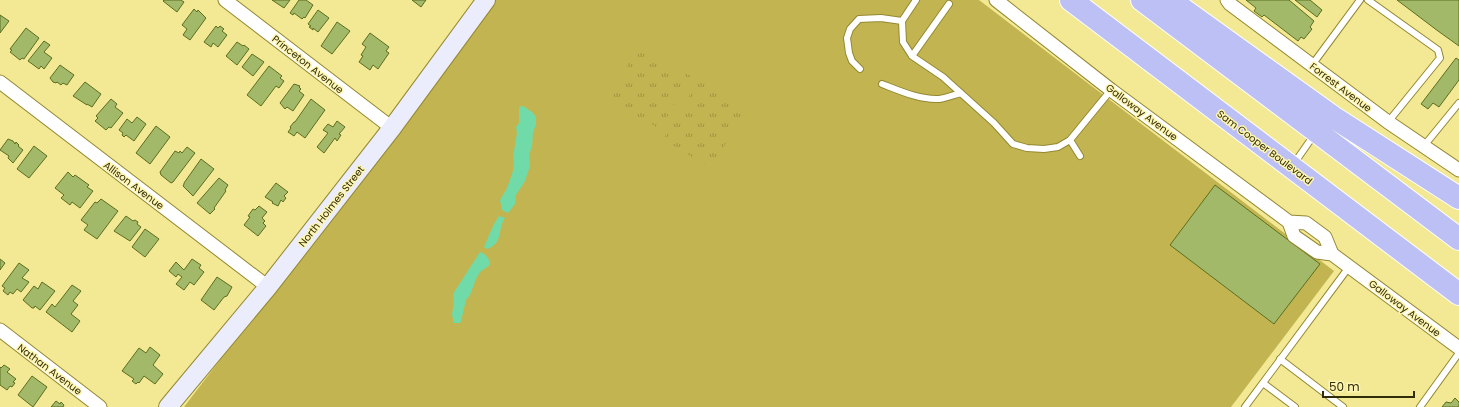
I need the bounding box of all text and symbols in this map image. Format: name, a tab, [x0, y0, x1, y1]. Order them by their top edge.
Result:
street label: Princeton Avenue	[269, 32, 347, 97]
street label: Forrest Avenue	[1307, 59, 1375, 116]
street label: Galloway Avenue	[1103, 80, 1181, 144]
street label: Sam Cooper Boulevard	[1214, 107, 1316, 188]
street label: Allison Avenue	[100, 158, 167, 213]
street label: North Holmes Street	[295, 162, 368, 250]
street label: Galloway Avenue	[1366, 276, 1444, 340]
street label: Nathan Avenue	[14, 340, 85, 399]
scale bar	[1323, 373, 1414, 399]
text: 50 m	[1329, 378, 1360, 395]

